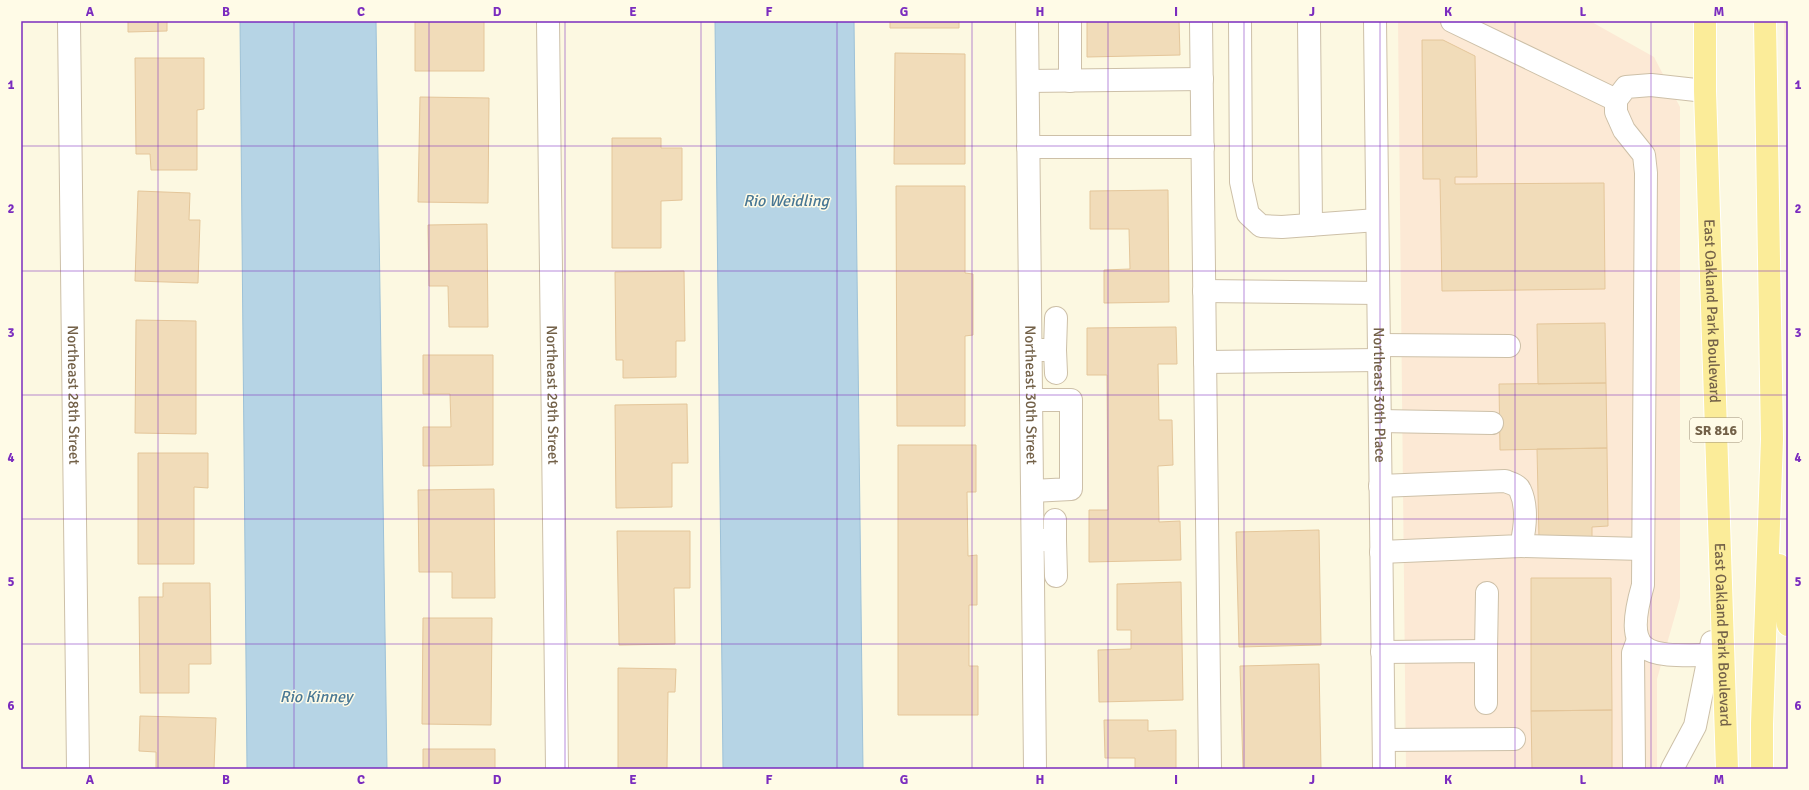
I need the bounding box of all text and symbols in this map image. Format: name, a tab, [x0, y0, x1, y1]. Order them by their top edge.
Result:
text: A	[86, 4, 95, 20]
text: B	[222, 4, 230, 20]
text: C	[357, 4, 365, 20]
text: D	[493, 4, 502, 20]
text: E	[629, 4, 637, 20]
text: F	[766, 4, 773, 20]
text: G	[900, 4, 908, 20]
text: H	[1036, 4, 1044, 20]
text: I	[1174, 4, 1178, 20]
text: J	[1309, 4, 1315, 20]
text: K	[1444, 4, 1452, 20]
text: L	[1580, 4, 1587, 20]
text: M	[1714, 4, 1725, 20]
text: 1	[7, 77, 15, 93]
text: 1	[1794, 77, 1802, 93]
water label: Rio Weidling	[743, 191, 830, 211]
text: 2	[7, 201, 15, 217]
text: 2	[1794, 201, 1802, 217]
street label: East Oakland Park Boulevard	[1700, 219, 1724, 403]
text: 3	[7, 325, 15, 341]
street label: Northeast 28th Street	[64, 325, 83, 465]
street label: Northeast 29th Street	[543, 325, 562, 465]
street label: Northeast 30th Street	[1021, 325, 1041, 465]
text: 3	[1794, 325, 1802, 341]
street label: Northeast 30th Place	[1370, 327, 1389, 463]
road number: SR 816	[1690, 418, 1742, 442]
text: 4	[7, 450, 15, 466]
text: 4	[1794, 450, 1802, 466]
street label: East Oakland Park Boulevard	[1711, 543, 1735, 727]
text: 5	[7, 574, 15, 590]
text: 5	[1794, 574, 1802, 590]
water label: Rio Kinney	[280, 687, 355, 707]
text: 6	[7, 698, 15, 714]
text: 6	[1794, 698, 1802, 714]
text: A	[86, 772, 95, 788]
text: B	[222, 772, 230, 788]
text: C	[357, 772, 365, 788]
text: D	[493, 772, 502, 788]
text: E	[629, 772, 637, 788]
text: F	[766, 772, 773, 788]
text: G	[900, 772, 908, 788]
text: H	[1036, 772, 1044, 788]
text: I	[1174, 772, 1178, 788]
text: J	[1309, 772, 1315, 788]
text: K	[1444, 772, 1452, 788]
text: L	[1580, 772, 1587, 788]
text: M	[1714, 772, 1725, 788]

